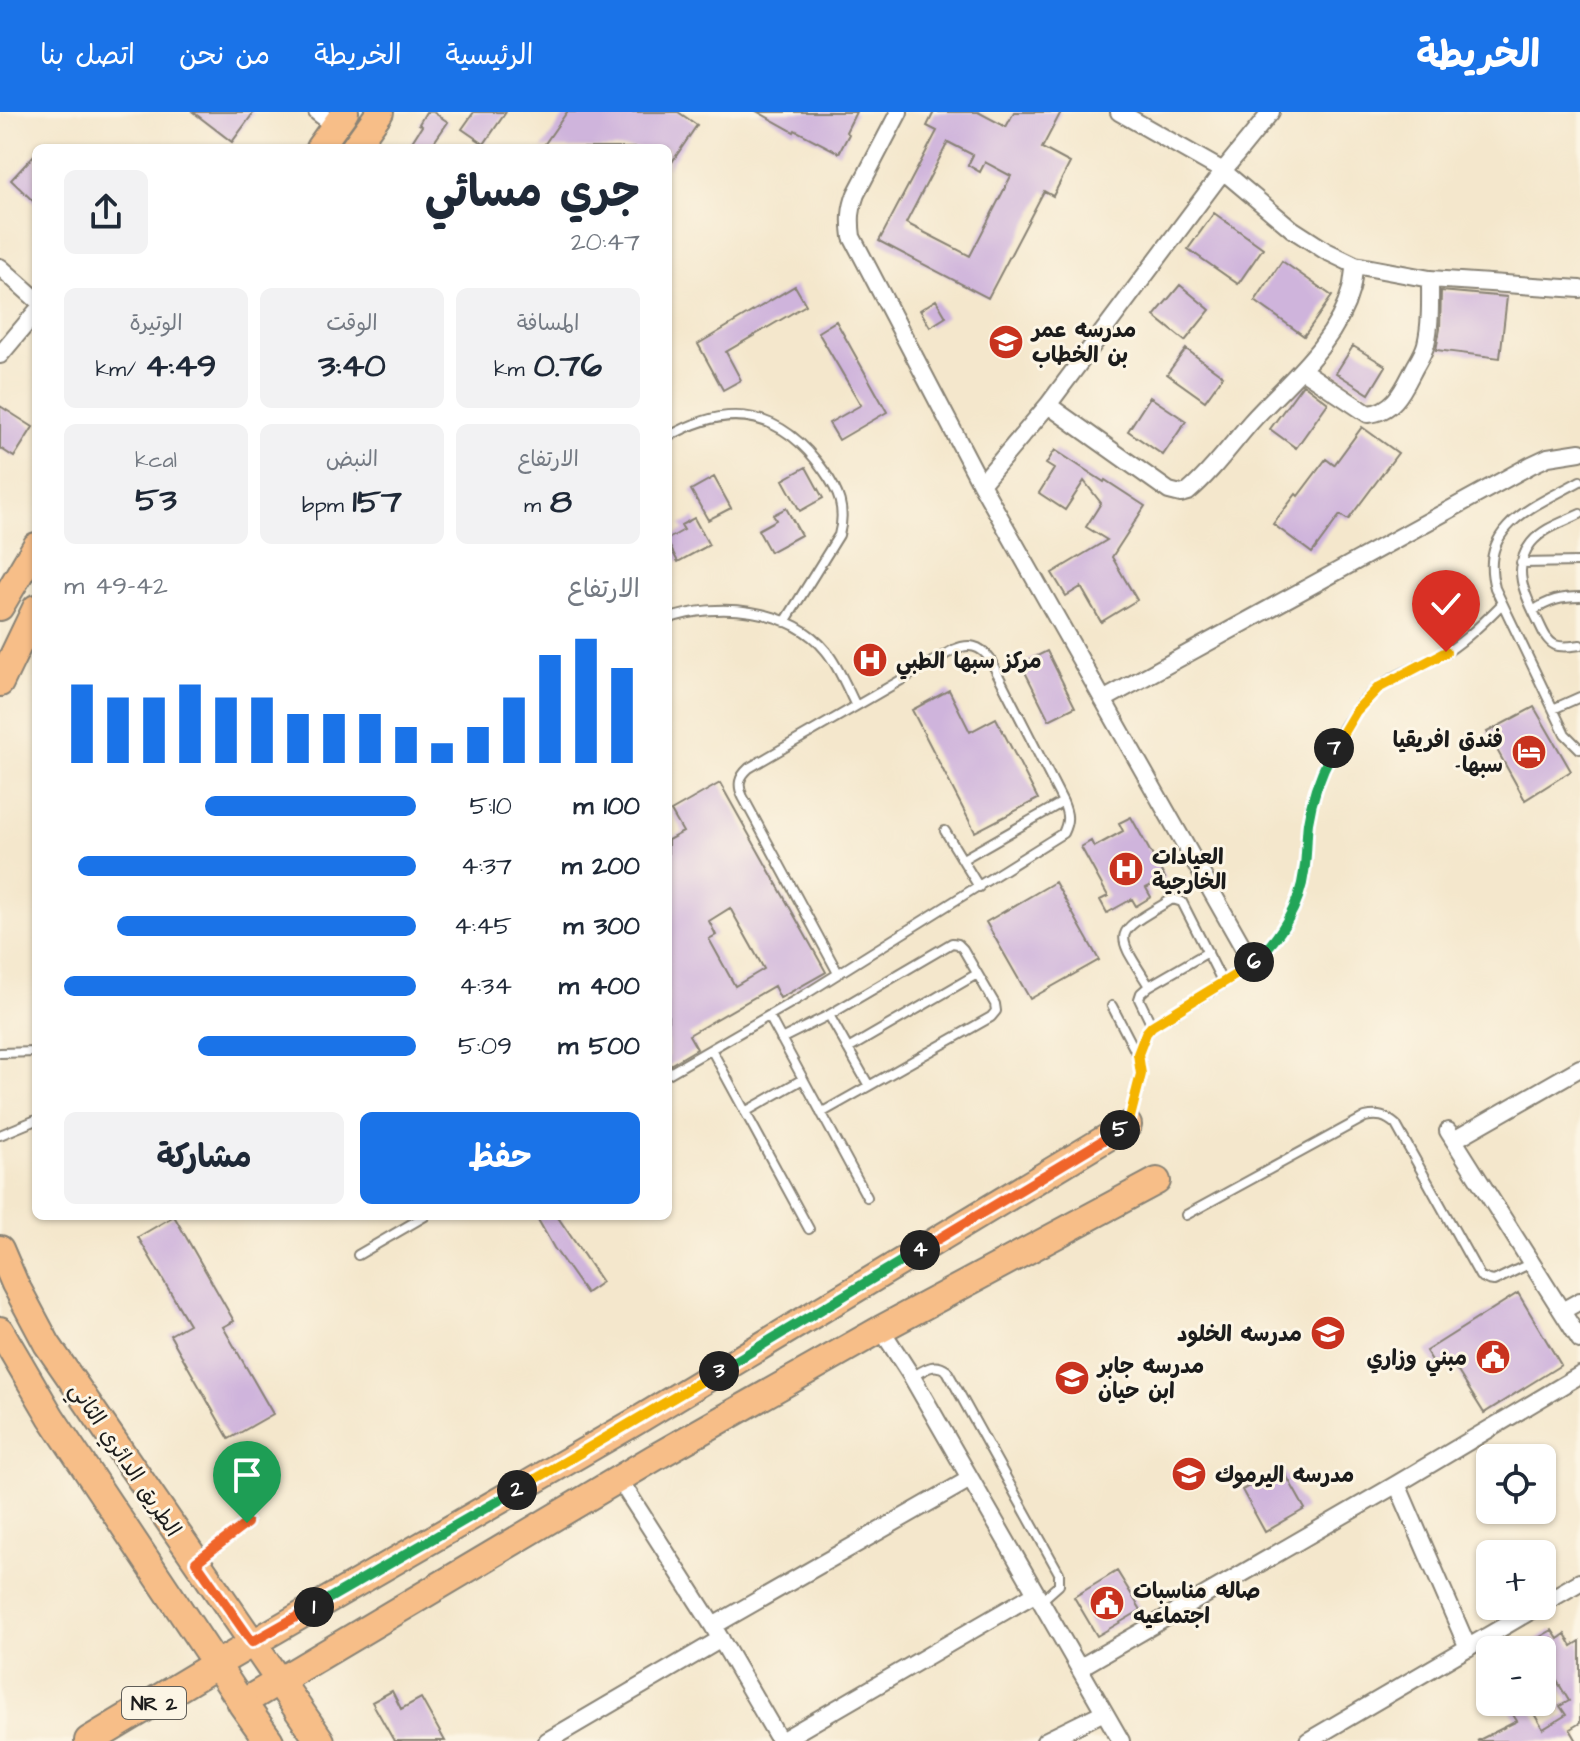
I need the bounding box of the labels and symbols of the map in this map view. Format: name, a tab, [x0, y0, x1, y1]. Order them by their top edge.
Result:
place label: مدرسه عمر بن الخطاب	[1030, 315, 1136, 371]
school or university icon: مدرسه عمر بن الخطاب	[987, 323, 1025, 361]
pin	[1412, 570, 1480, 652]
hospital icon: مركز سبها الطبي	[851, 641, 889, 679]
place label: مركز سبها الطبي	[896, 646, 1042, 680]
place label: فندق افريقيا -سبها	[1393, 725, 1503, 781]
pin: 7	[1314, 728, 1354, 768]
hotel icon: فندق افريقيا -سبها	[1510, 733, 1548, 771]
place label: العيادات الخارجية	[1152, 842, 1227, 898]
hospital icon: العيادات الخارجية	[1107, 850, 1145, 888]
pin: 6	[1234, 942, 1274, 982]
pin: 5	[1100, 1110, 1140, 1150]
pin: 4	[900, 1230, 940, 1270]
school or university icon: مدرسه الخلود	[1309, 1314, 1347, 1352]
place label: مدرسه الخلود	[1177, 1319, 1302, 1350]
public building icon: مبني وزاري	[1474, 1338, 1512, 1376]
place label: مبني وزاري	[1366, 1343, 1467, 1377]
pin: 3	[699, 1351, 739, 1391]
place label: مدرسه جابر ابن حيان	[1096, 1351, 1204, 1407]
school or university icon: مدرسه جابر ابن حيان	[1053, 1359, 1091, 1397]
street label: الطريق الدائري الثاني	[59, 1376, 188, 1545]
pin	[213, 1441, 281, 1523]
school or university icon: مدرسه اليرموك	[1170, 1455, 1208, 1493]
place label: مدرسه اليرموك	[1215, 1460, 1354, 1491]
pin: 2	[497, 1470, 537, 1510]
place label: صاله مناسبات اجتماعيه	[1133, 1576, 1261, 1632]
public building icon: صاله مناسبات اجتماعيه	[1088, 1584, 1126, 1622]
pin: 1	[294, 1587, 334, 1627]
road number: NR 2	[122, 1687, 186, 1719]

